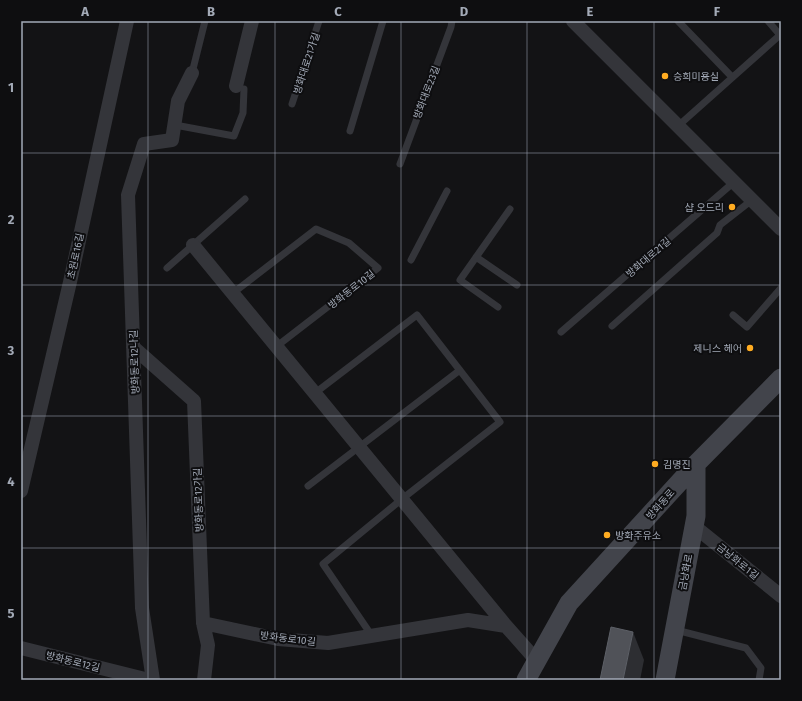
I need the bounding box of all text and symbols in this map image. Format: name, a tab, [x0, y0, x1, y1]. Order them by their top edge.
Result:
text: A	[80, 4, 89, 19]
text: B	[207, 4, 215, 19]
text: C	[334, 4, 342, 19]
text: D	[460, 4, 469, 19]
text: E	[587, 4, 594, 19]
text: F	[714, 4, 721, 19]
street label: 방화대로21가길	[291, 31, 323, 96]
street label: 방화대로23길	[411, 64, 443, 121]
marker: 승희미용실	[660, 71, 670, 81]
place label: 승희미용실	[673, 71, 719, 83]
text: 1	[8, 80, 14, 95]
place label: 샵 오드리	[685, 202, 724, 214]
marker: 샵 오드리	[727, 202, 737, 212]
text: 2	[8, 212, 15, 227]
street label: 초원로16길	[65, 232, 87, 280]
street label: 방화대로21길	[624, 235, 673, 280]
street label: 방화동로10길	[326, 268, 377, 312]
street label: 방화동로12나길	[128, 330, 142, 394]
text: 3	[7, 343, 15, 358]
place label: 제니스 헤어	[693, 343, 742, 355]
marker: 제니스 헤어	[745, 343, 755, 353]
marker: 김명진	[650, 459, 660, 469]
place label: 김명진	[663, 459, 691, 471]
street label: 방화동로12가길	[192, 468, 206, 532]
text: 4	[7, 474, 15, 489]
street label: 방화동로	[644, 487, 678, 522]
marker: 방화주유소	[602, 530, 612, 540]
place label: 방화주유소	[615, 530, 661, 542]
street label: 금낭화로1길	[714, 541, 761, 582]
street label: 금낭화로	[677, 553, 695, 591]
text: 5	[8, 606, 15, 621]
street label: 방화동로10길	[259, 630, 316, 648]
street label: 방화동로12길	[44, 649, 101, 674]

